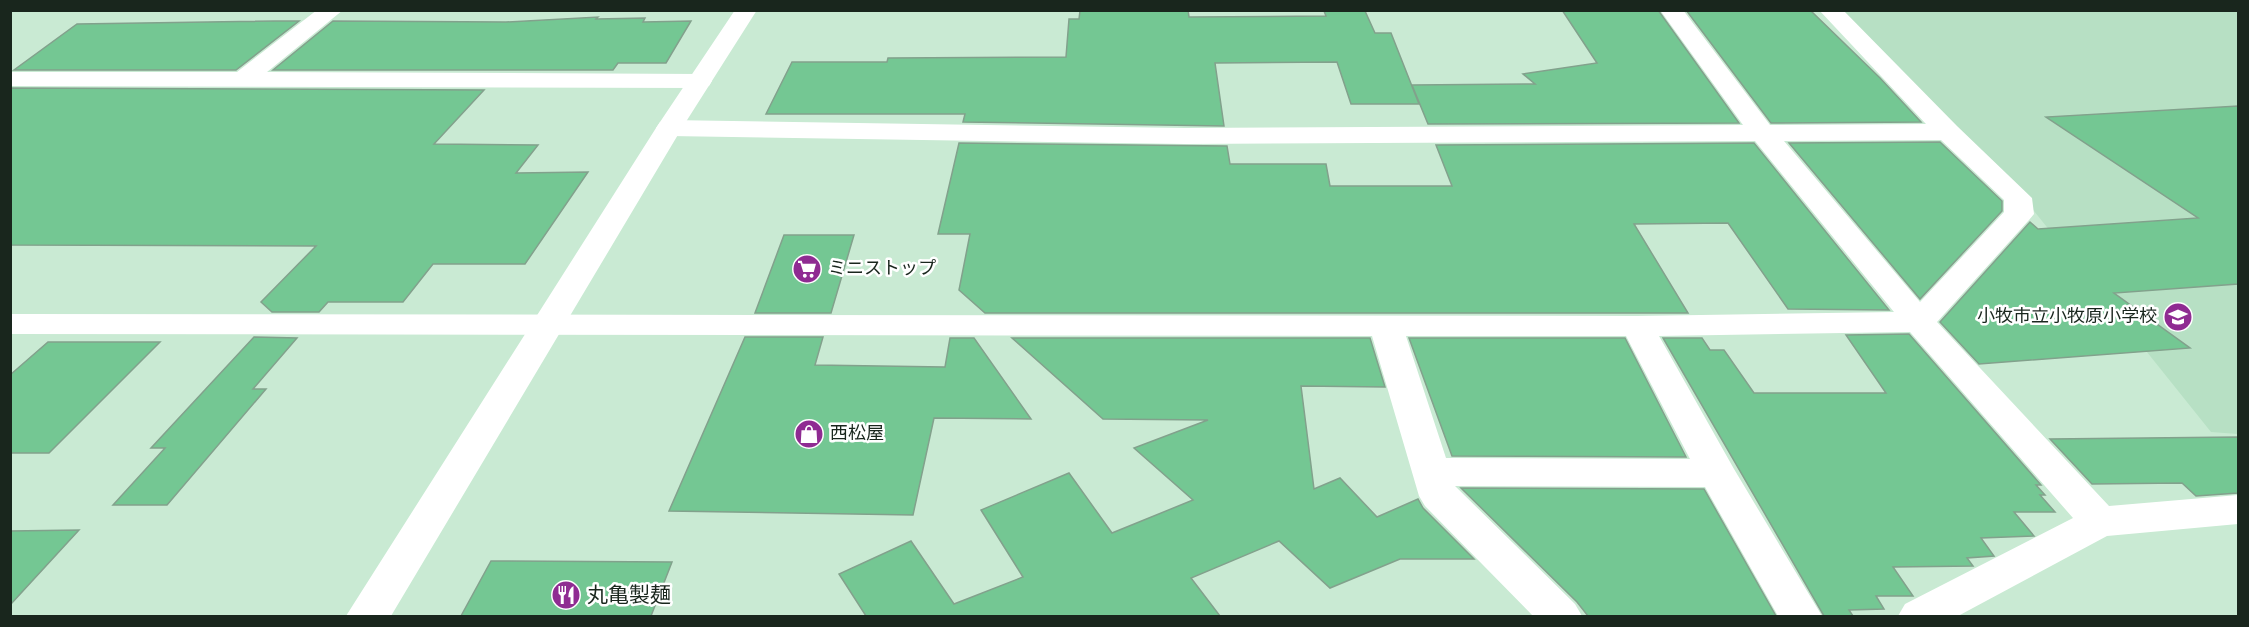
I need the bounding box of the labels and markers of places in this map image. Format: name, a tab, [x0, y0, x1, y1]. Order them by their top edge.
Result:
supermarket icon: ミニストップ	[791, 253, 823, 285]
place label: ミニストップ	[828, 259, 936, 278]
school or university icon: 小牧市立小牧原小学校	[2162, 301, 2194, 333]
place label: 小牧市立小牧原小学校	[1977, 306, 2157, 326]
shop icon: 西松屋	[793, 418, 825, 450]
place label: 西松屋	[830, 424, 884, 443]
restaurant icon: 丸亀製麺	[550, 579, 582, 611]
place label: 丸亀製麺	[587, 584, 671, 606]

